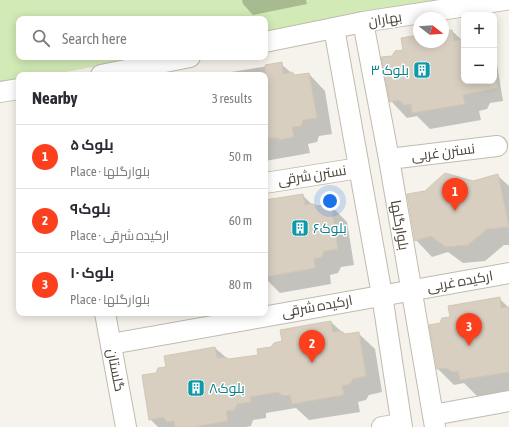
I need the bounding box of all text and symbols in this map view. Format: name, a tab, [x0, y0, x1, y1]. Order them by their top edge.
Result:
street label: بهاران	[367, 8, 403, 30]
north arrow	[413, 12, 449, 48]
map controls	[461, 12, 497, 84]
button: +	[461, 12, 497, 48]
search box	[16, 16, 268, 60]
icon: search	[30, 27, 52, 49]
text: Search here	[62, 30, 127, 47]
button: −	[461, 48, 497, 84]
building icon: بلوک ۳	[412, 60, 432, 80]
place label: بلوک ۳	[371, 62, 409, 78]
text: Nearby	[32, 88, 78, 108]
text: 3 results	[212, 91, 252, 106]
text: بلوک ۵	[70, 136, 114, 153]
street label: نسترن غربی	[410, 140, 476, 164]
text: 1	[42, 149, 48, 164]
text: 50 m	[229, 149, 252, 164]
street label: نسترن شرقی	[277, 162, 347, 188]
text: Place · بلوارگلها	[70, 164, 150, 179]
pin: 1	[442, 178, 468, 211]
your location	[320, 191, 340, 211]
street label: بلوارگلها	[388, 199, 412, 251]
text: بلوک۹	[70, 200, 111, 217]
text: 2	[42, 213, 48, 228]
text: 60 m	[229, 213, 252, 228]
building icon: بلوک۶	[290, 218, 310, 238]
place label: بلوک۶	[313, 220, 347, 236]
text: Place · ارکیده شرقی	[70, 228, 169, 243]
text: بلوک ۱۰	[70, 264, 114, 281]
street label: ارکیده غربی	[426, 267, 494, 295]
text: 3	[42, 277, 48, 292]
text: 80 m	[229, 277, 252, 292]
text: Place · بلوارگلها	[70, 292, 150, 307]
street label: ارکیده شرقی	[280, 292, 354, 320]
pin: 3	[456, 313, 482, 346]
pin: 2	[299, 330, 325, 363]
street label: گلستان	[104, 347, 128, 393]
building icon: بلوک۸	[186, 378, 206, 398]
place label: بلوک۸	[209, 380, 245, 396]

